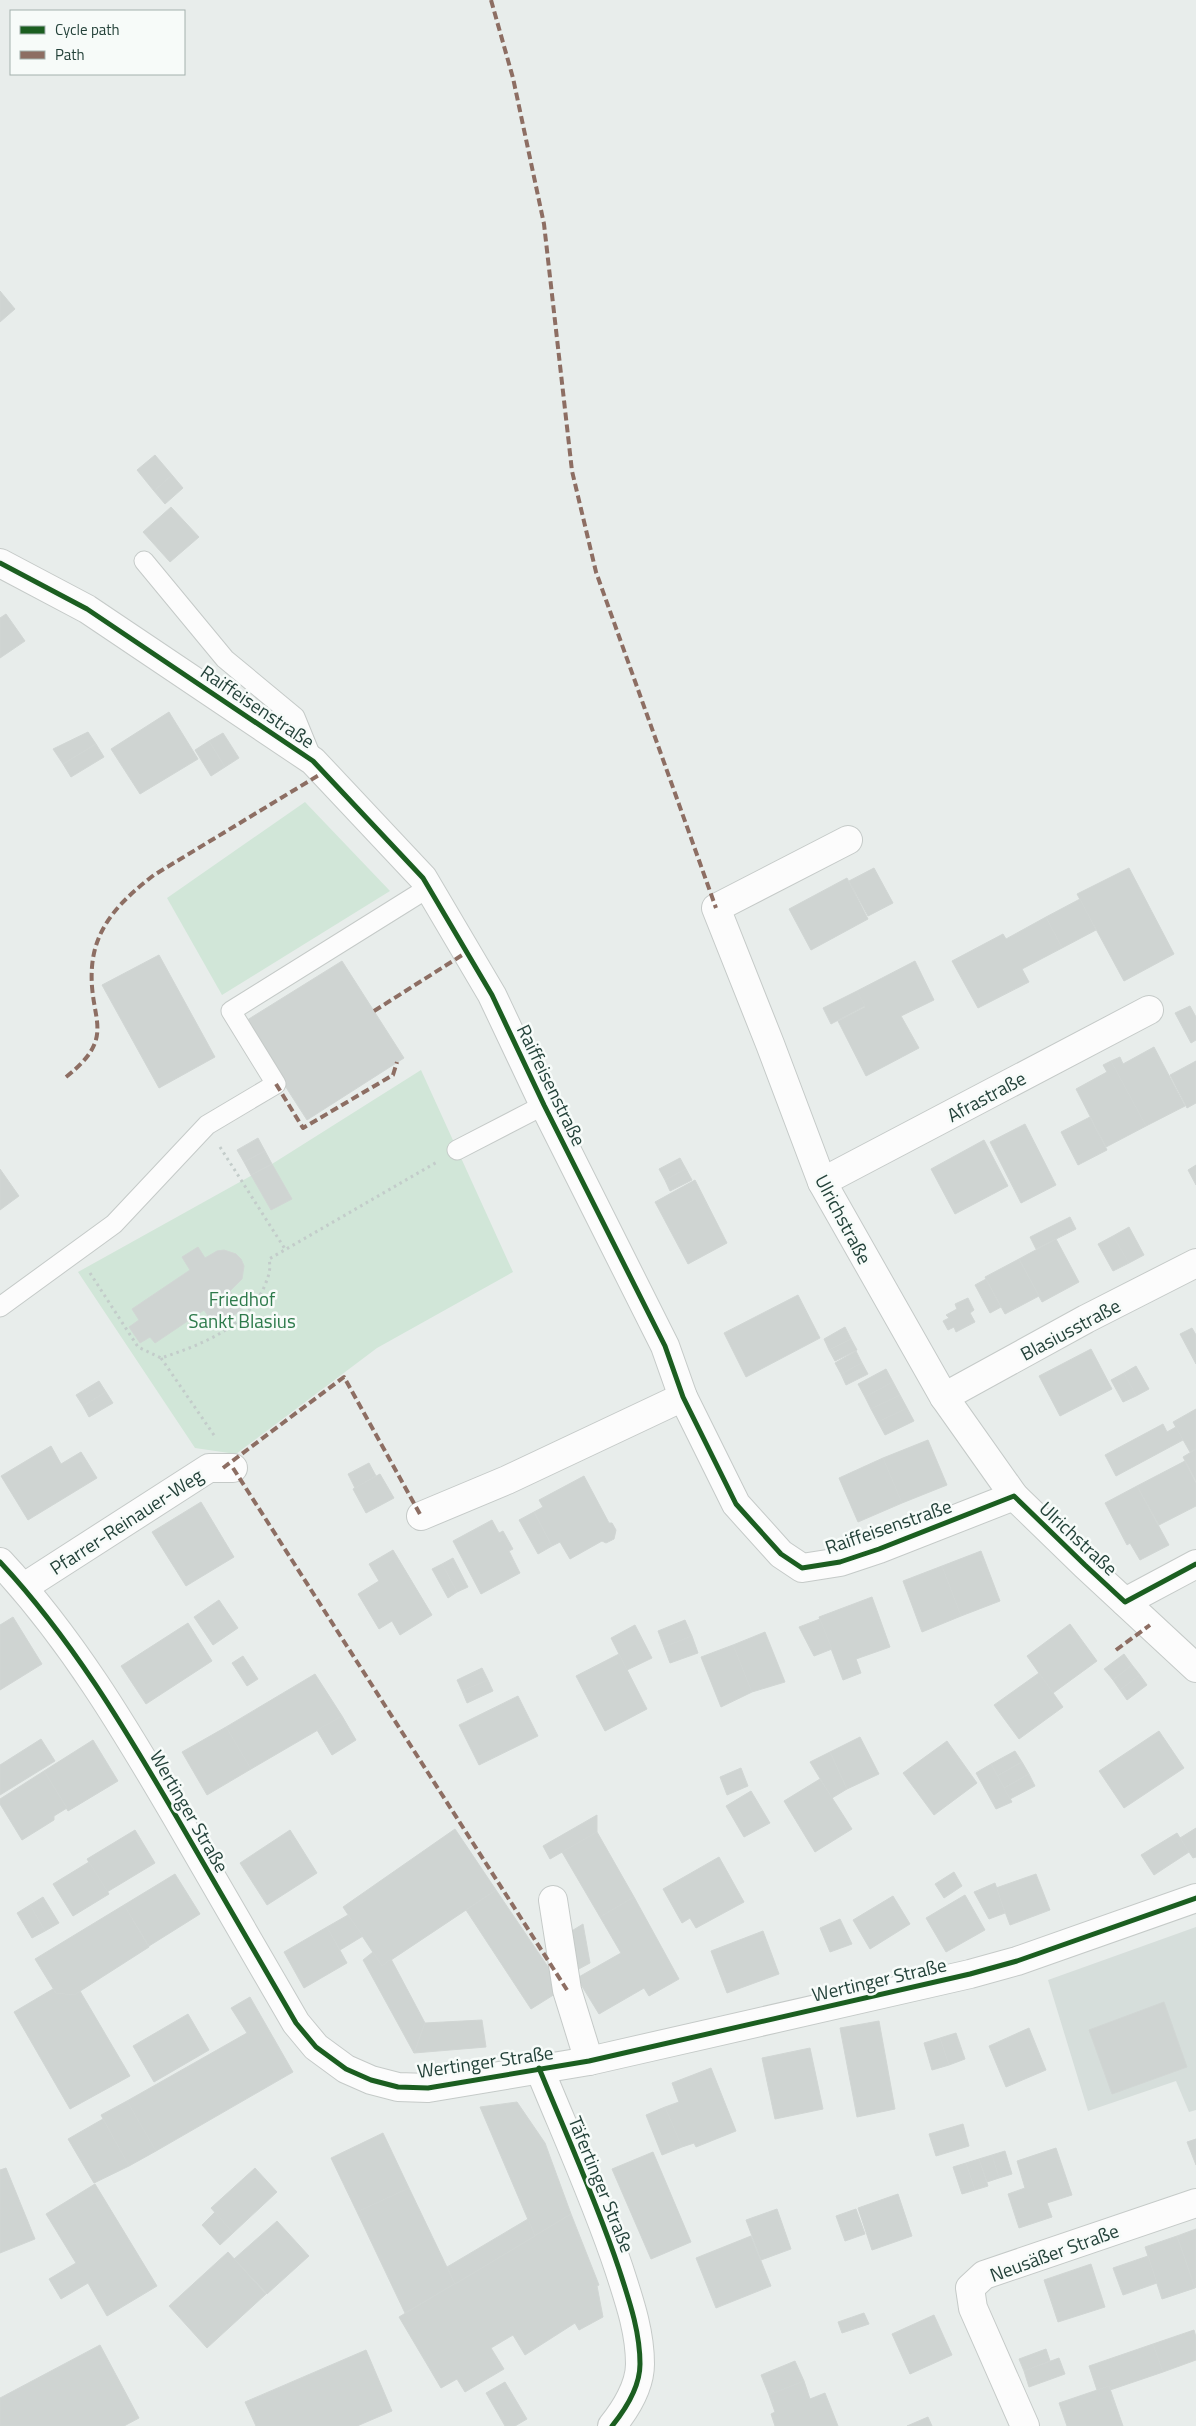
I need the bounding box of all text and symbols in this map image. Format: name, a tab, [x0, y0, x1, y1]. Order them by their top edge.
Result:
legend	[10, 10, 185, 75]
text: Cycle path	[55, 18, 120, 41]
text: Path	[55, 43, 85, 66]
street label: Raiffeisenstraße	[195, 657, 321, 755]
street label: Raiffeisenstraße	[510, 1019, 594, 1151]
street label: Afrastraße	[941, 1063, 1031, 1129]
street label: Ulrichstraße	[808, 1169, 880, 1269]
park label: Friedhof Sankt Blasius	[188, 1284, 296, 1335]
street label: Blasiusstraße	[1015, 1290, 1125, 1368]
street label: Pfarrer-Reinauer-Weg	[44, 1460, 209, 1582]
street label: Raiffeisenstraße	[821, 1491, 955, 1561]
street label: Ulrichstraße	[1033, 1494, 1125, 1582]
street label: Wertinger Straße	[143, 1744, 237, 1878]
street label: Wertinger Straße	[809, 1949, 949, 2009]
street label: Wertinger Straße	[415, 2037, 555, 2085]
street label: Täfertinger Straße	[561, 2111, 643, 2257]
street label: Neusäßer Straße	[985, 2215, 1123, 2289]

